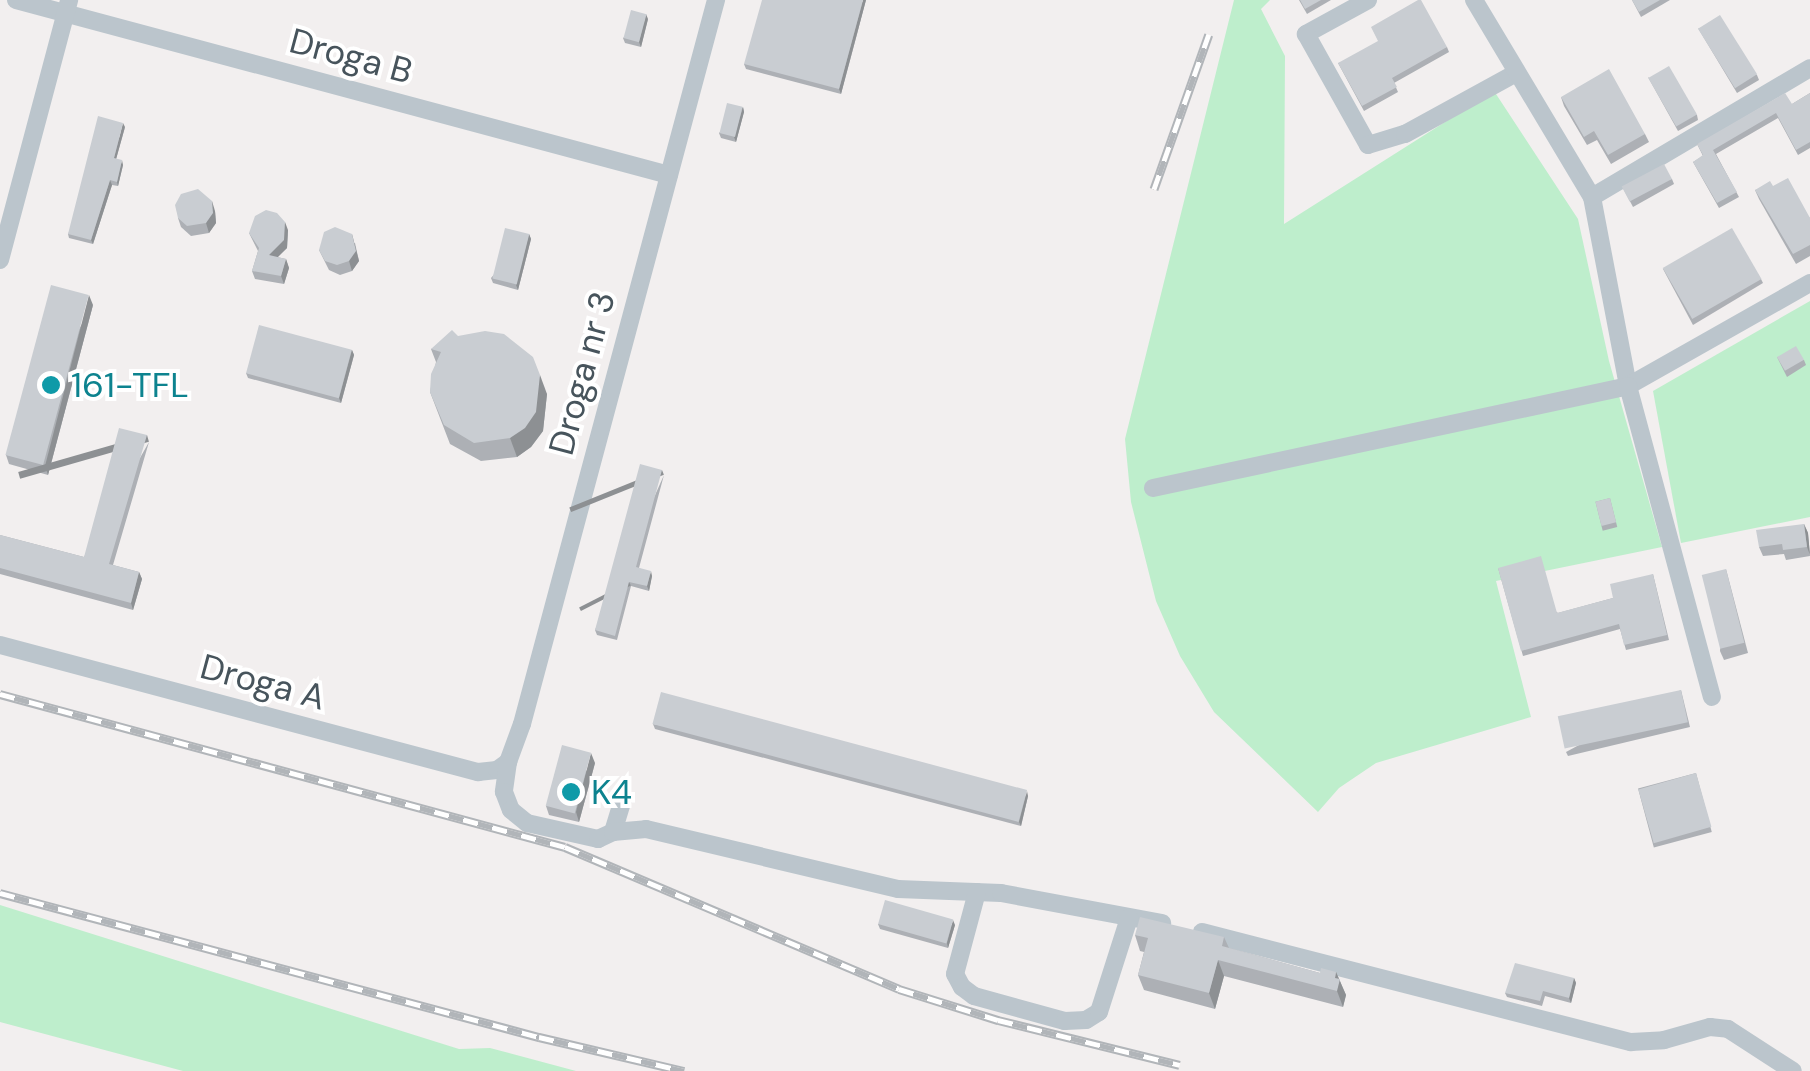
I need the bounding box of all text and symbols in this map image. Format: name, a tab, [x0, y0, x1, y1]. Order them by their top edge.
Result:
street label: Droga B	[285, 19, 417, 93]
street label: Droga nr 3	[540, 287, 624, 459]
place label: 161-TFL	[71, 364, 189, 406]
marker: 161-TFL	[40, 374, 62, 396]
street label: Droga A	[196, 645, 330, 719]
place label: K4	[591, 771, 632, 813]
marker: K4	[560, 781, 582, 803]

